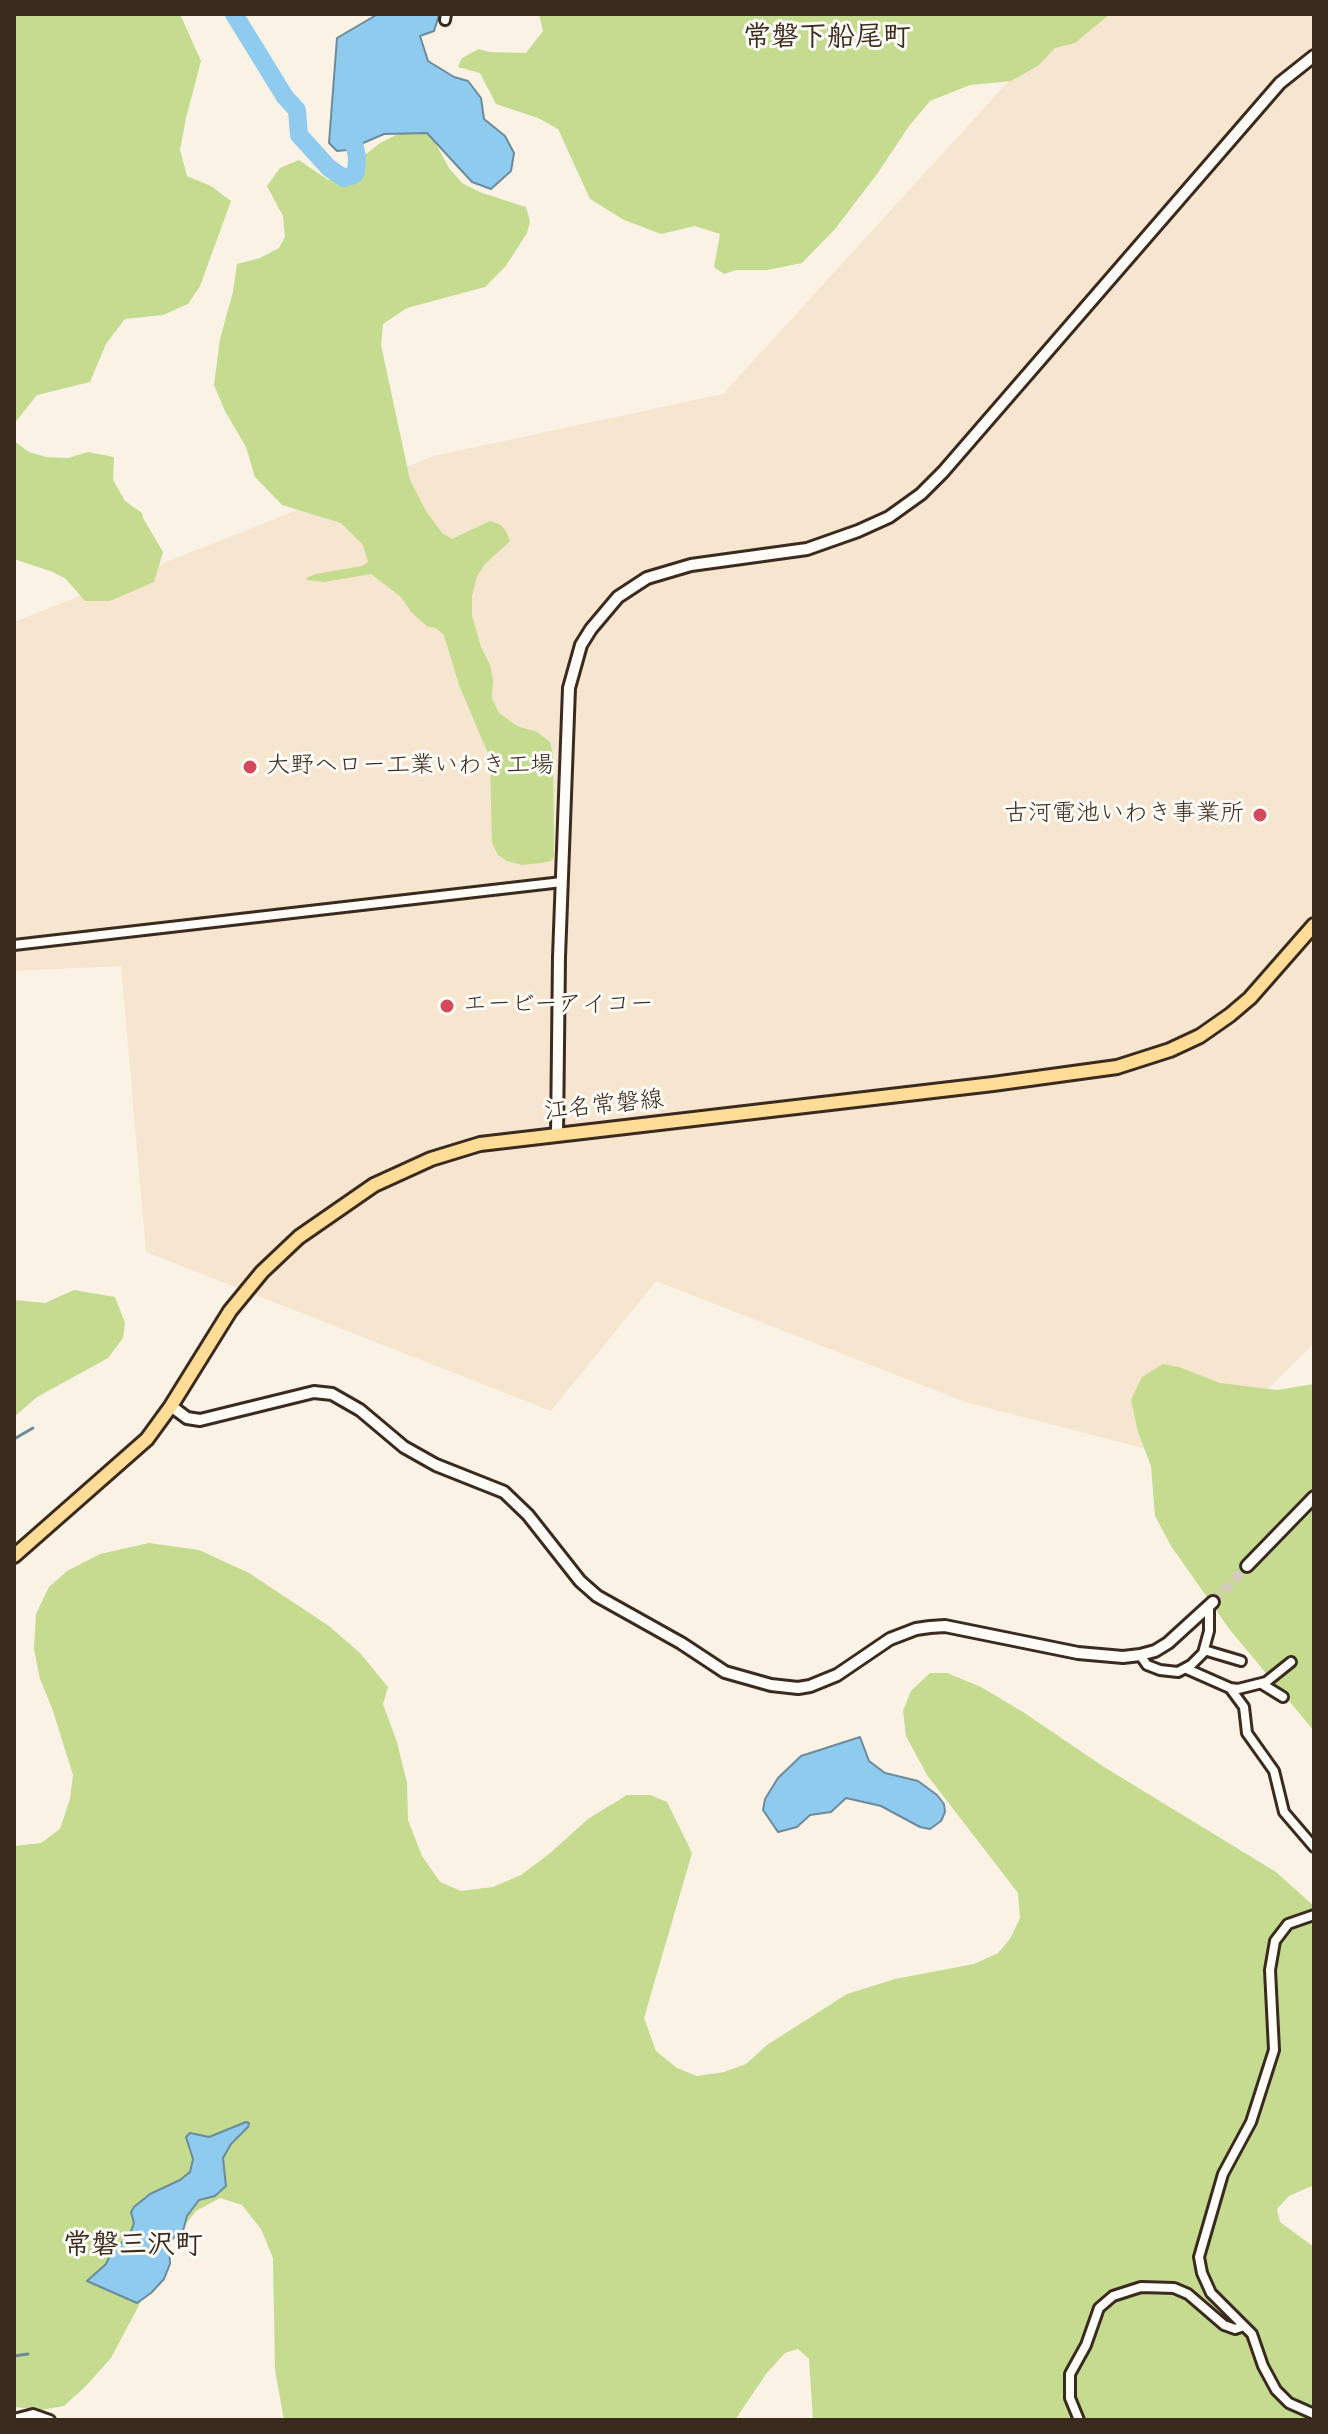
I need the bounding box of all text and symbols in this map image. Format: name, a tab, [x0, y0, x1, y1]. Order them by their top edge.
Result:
district label: 常磐下船尾町	[743, 22, 911, 56]
place label: 大野ヘロー工業いわき工場	[266, 753, 554, 781]
marker: 大野ヘロー工業いわき工場	[241, 758, 259, 776]
place label: 古河電池いわき事業所	[1004, 801, 1244, 829]
marker: 古河電池いわき事業所	[1251, 806, 1269, 824]
place label: エービーアイコー	[463, 992, 654, 1020]
marker: エービーアイコー	[438, 997, 456, 1015]
street label: 江名常磐線	[543, 1086, 665, 1128]
district label: 常磐三沢町	[63, 2230, 203, 2264]

